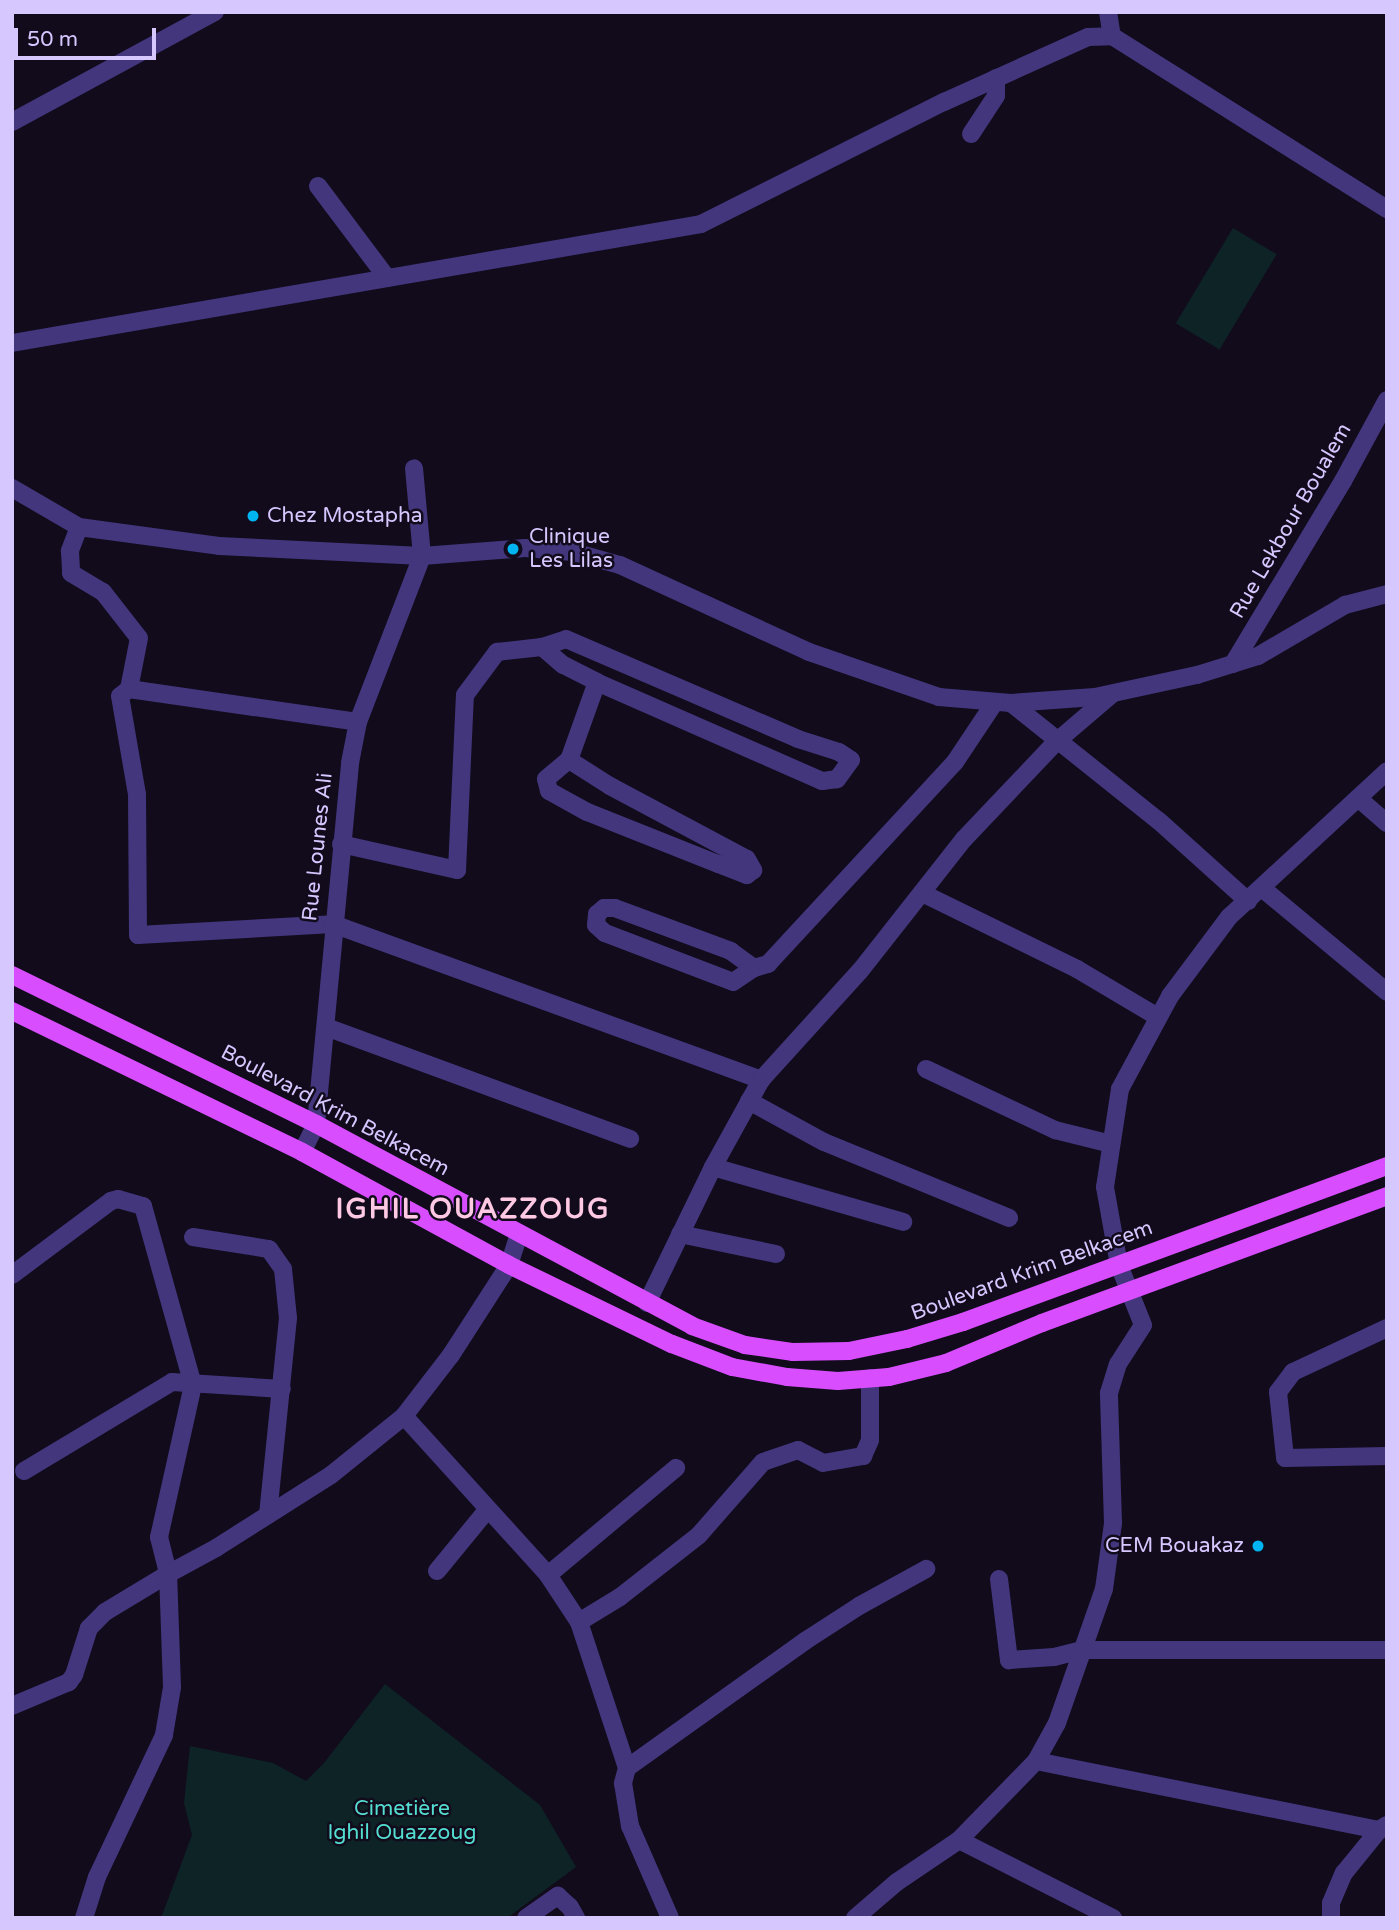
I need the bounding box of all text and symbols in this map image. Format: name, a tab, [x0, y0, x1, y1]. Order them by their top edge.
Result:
scale bar	[18, 14, 159, 58]
text: 50 m	[27, 27, 78, 52]
street label: Rue Lekbour Boualem	[1225, 419, 1357, 623]
place label: Chez Mostapha	[267, 503, 423, 529]
marker: Chez Mostapha	[245, 508, 261, 524]
place label: Clinique Les Lilas	[529, 524, 613, 574]
marker: Clinique Les Lilas	[503, 539, 523, 559]
street label: Rue Lounes Ali	[298, 772, 338, 922]
street label: Boulevard Krim Belkacem	[216, 1040, 454, 1182]
district label: IGHIL OUAZZOUG	[337, 1192, 609, 1226]
street label: Boulevard Krim Belkacem	[908, 1216, 1156, 1326]
place label: CEM Bouakaz	[1105, 1533, 1244, 1559]
marker: CEM Bouakaz	[1250, 1538, 1266, 1554]
park label: Cimetière Ighil Ouazzoug	[328, 1796, 476, 1846]

